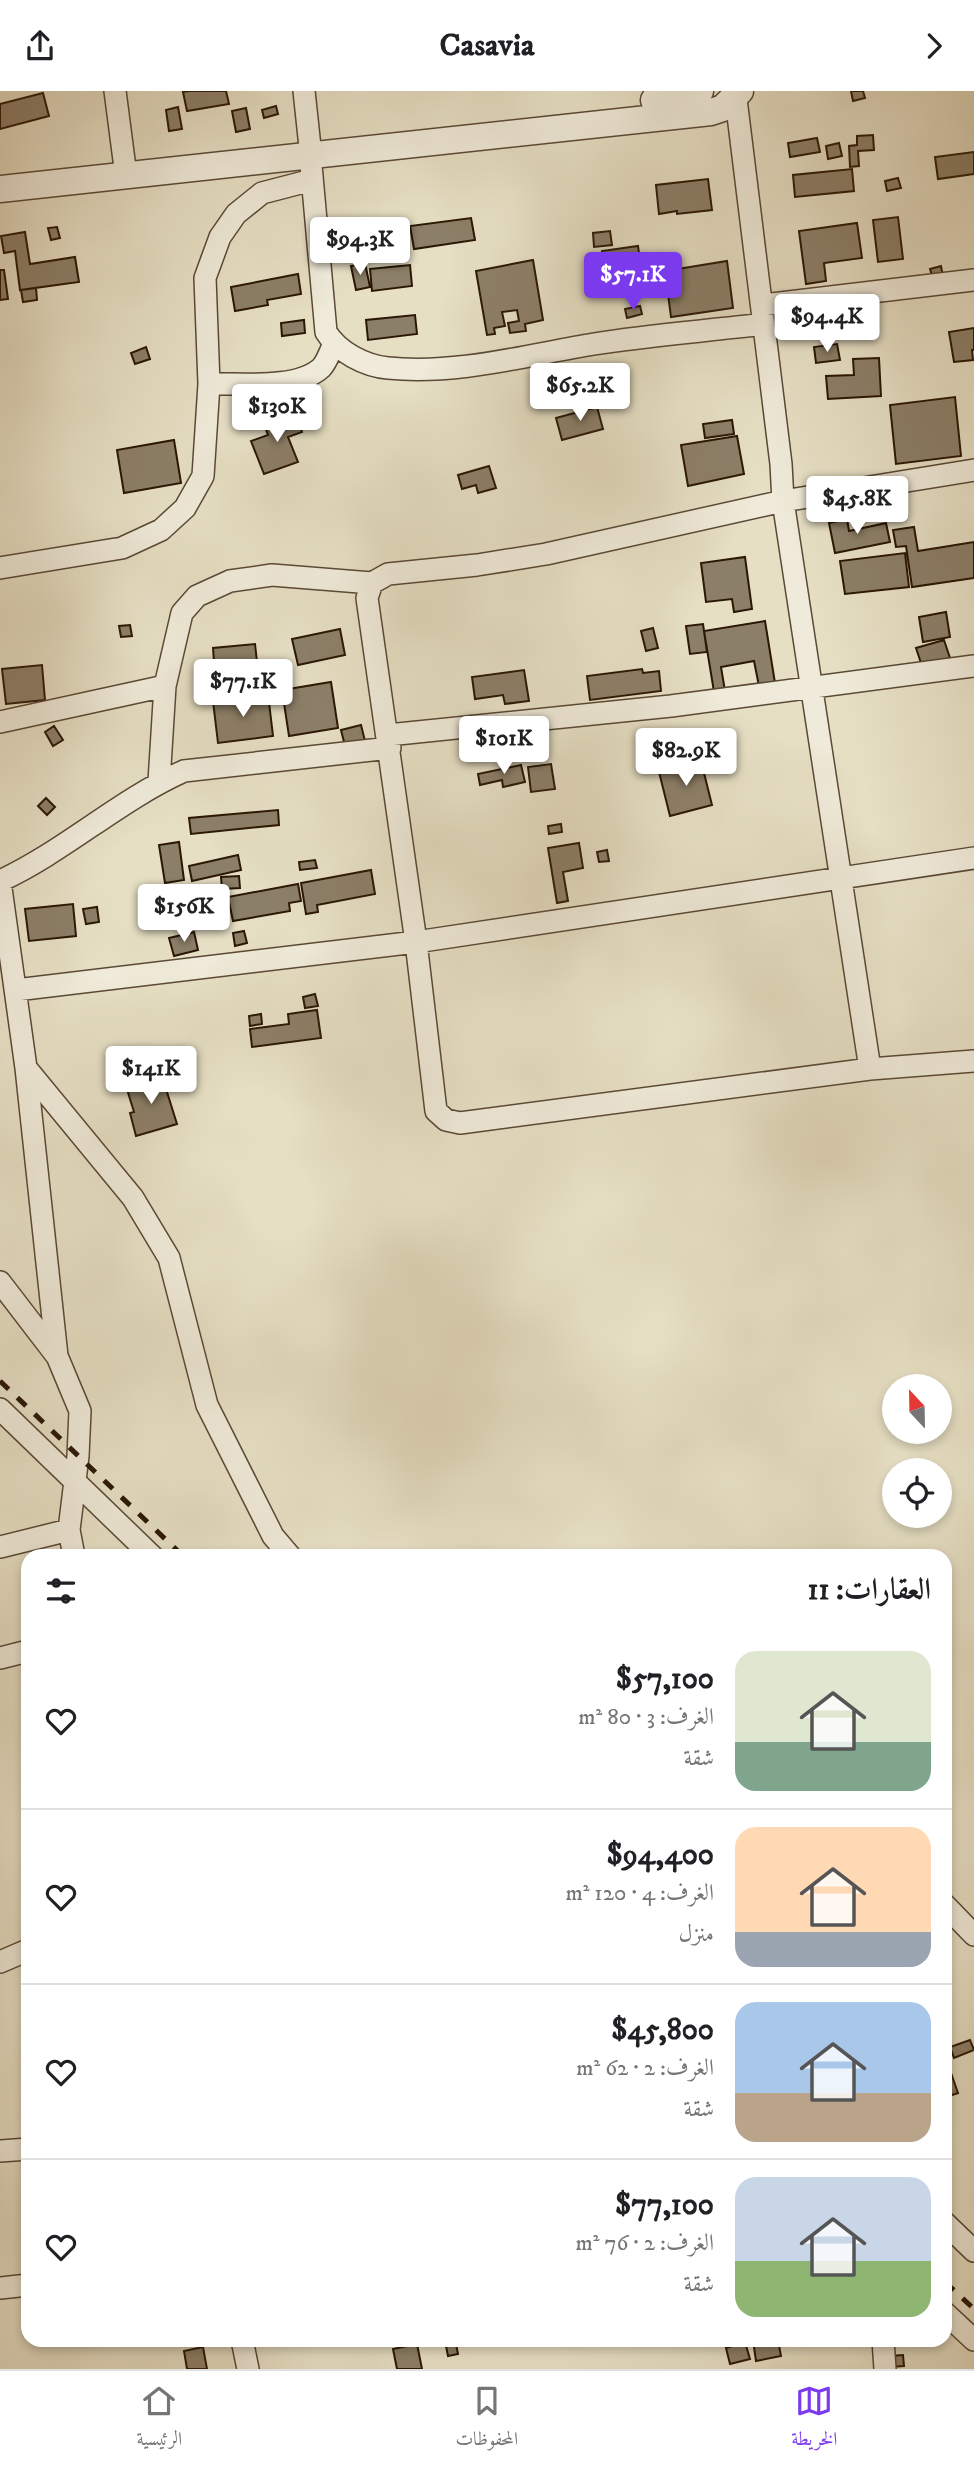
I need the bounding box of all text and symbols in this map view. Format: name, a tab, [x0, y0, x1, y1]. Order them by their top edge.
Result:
text: Casavia	[440, 26, 535, 66]
icon: share	[21, 27, 59, 65]
icon: forward	[915, 27, 953, 65]
pin: $94.3K	[303, 218, 417, 277]
text: $94.3K	[326, 225, 394, 254]
pin: $57.1K	[576, 253, 690, 312]
text: $57.1K	[600, 260, 666, 289]
pin: $94.4K	[770, 295, 884, 354]
text: $94.4K	[791, 302, 863, 331]
pin: $65.2K	[523, 363, 637, 423]
text: $65.2K	[546, 371, 614, 400]
pin: $130K	[228, 385, 326, 444]
text: $130K	[248, 392, 306, 421]
pin: $45.8K	[800, 477, 914, 536]
text: $45.8K	[822, 484, 892, 513]
pin: $77.1K	[186, 659, 300, 719]
text: $77.1K	[210, 667, 276, 696]
pin: $101K	[455, 717, 553, 776]
text: $101K	[475, 724, 533, 753]
pin: $82.9K	[629, 729, 743, 788]
text: $82.9K	[652, 736, 720, 765]
pin: $156K	[135, 885, 233, 944]
text: $156K	[154, 892, 214, 921]
pin: $141K	[102, 1047, 200, 1106]
text: $141K	[122, 1054, 180, 1083]
north arrow	[882, 1374, 952, 1444]
map controls	[882, 1374, 952, 1528]
button: locate	[882, 1458, 952, 1528]
icon: filters	[42, 1572, 80, 1610]
text: العقارات: 11	[808, 1572, 931, 1609]
text: $57,100	[616, 1661, 714, 1698]
icon: home	[791, 1679, 875, 1763]
icon: heart	[42, 1702, 80, 1740]
text: الغرف: 3 · 80 m²	[578, 1703, 714, 1732]
text: شقة	[684, 1744, 714, 1773]
text: $94,400	[606, 1837, 714, 1874]
icon: home	[791, 1855, 875, 1939]
icon: heart	[42, 1878, 80, 1916]
text: الغرف: 4 · 120 m²	[565, 1879, 714, 1908]
text: منزل	[679, 1920, 714, 1949]
text: $45,800	[611, 2012, 714, 2049]
icon: home	[791, 2030, 875, 2114]
icon: heart	[42, 2053, 80, 2091]
text: الغرف: 2 · 62 m²	[576, 2054, 714, 2083]
text: شقة	[684, 2095, 714, 2124]
text: $77,100	[615, 2187, 714, 2224]
icon: home	[791, 2205, 875, 2289]
icon: heart	[42, 2228, 80, 2266]
text: الغرف: 2 · 76 m²	[575, 2229, 714, 2258]
text: شقة	[684, 2270, 714, 2299]
tab: الرئيسية	[137, 2382, 182, 2457]
tab: المحفوظات	[455, 2382, 518, 2457]
tab: الخريطة	[791, 2382, 837, 2457]

